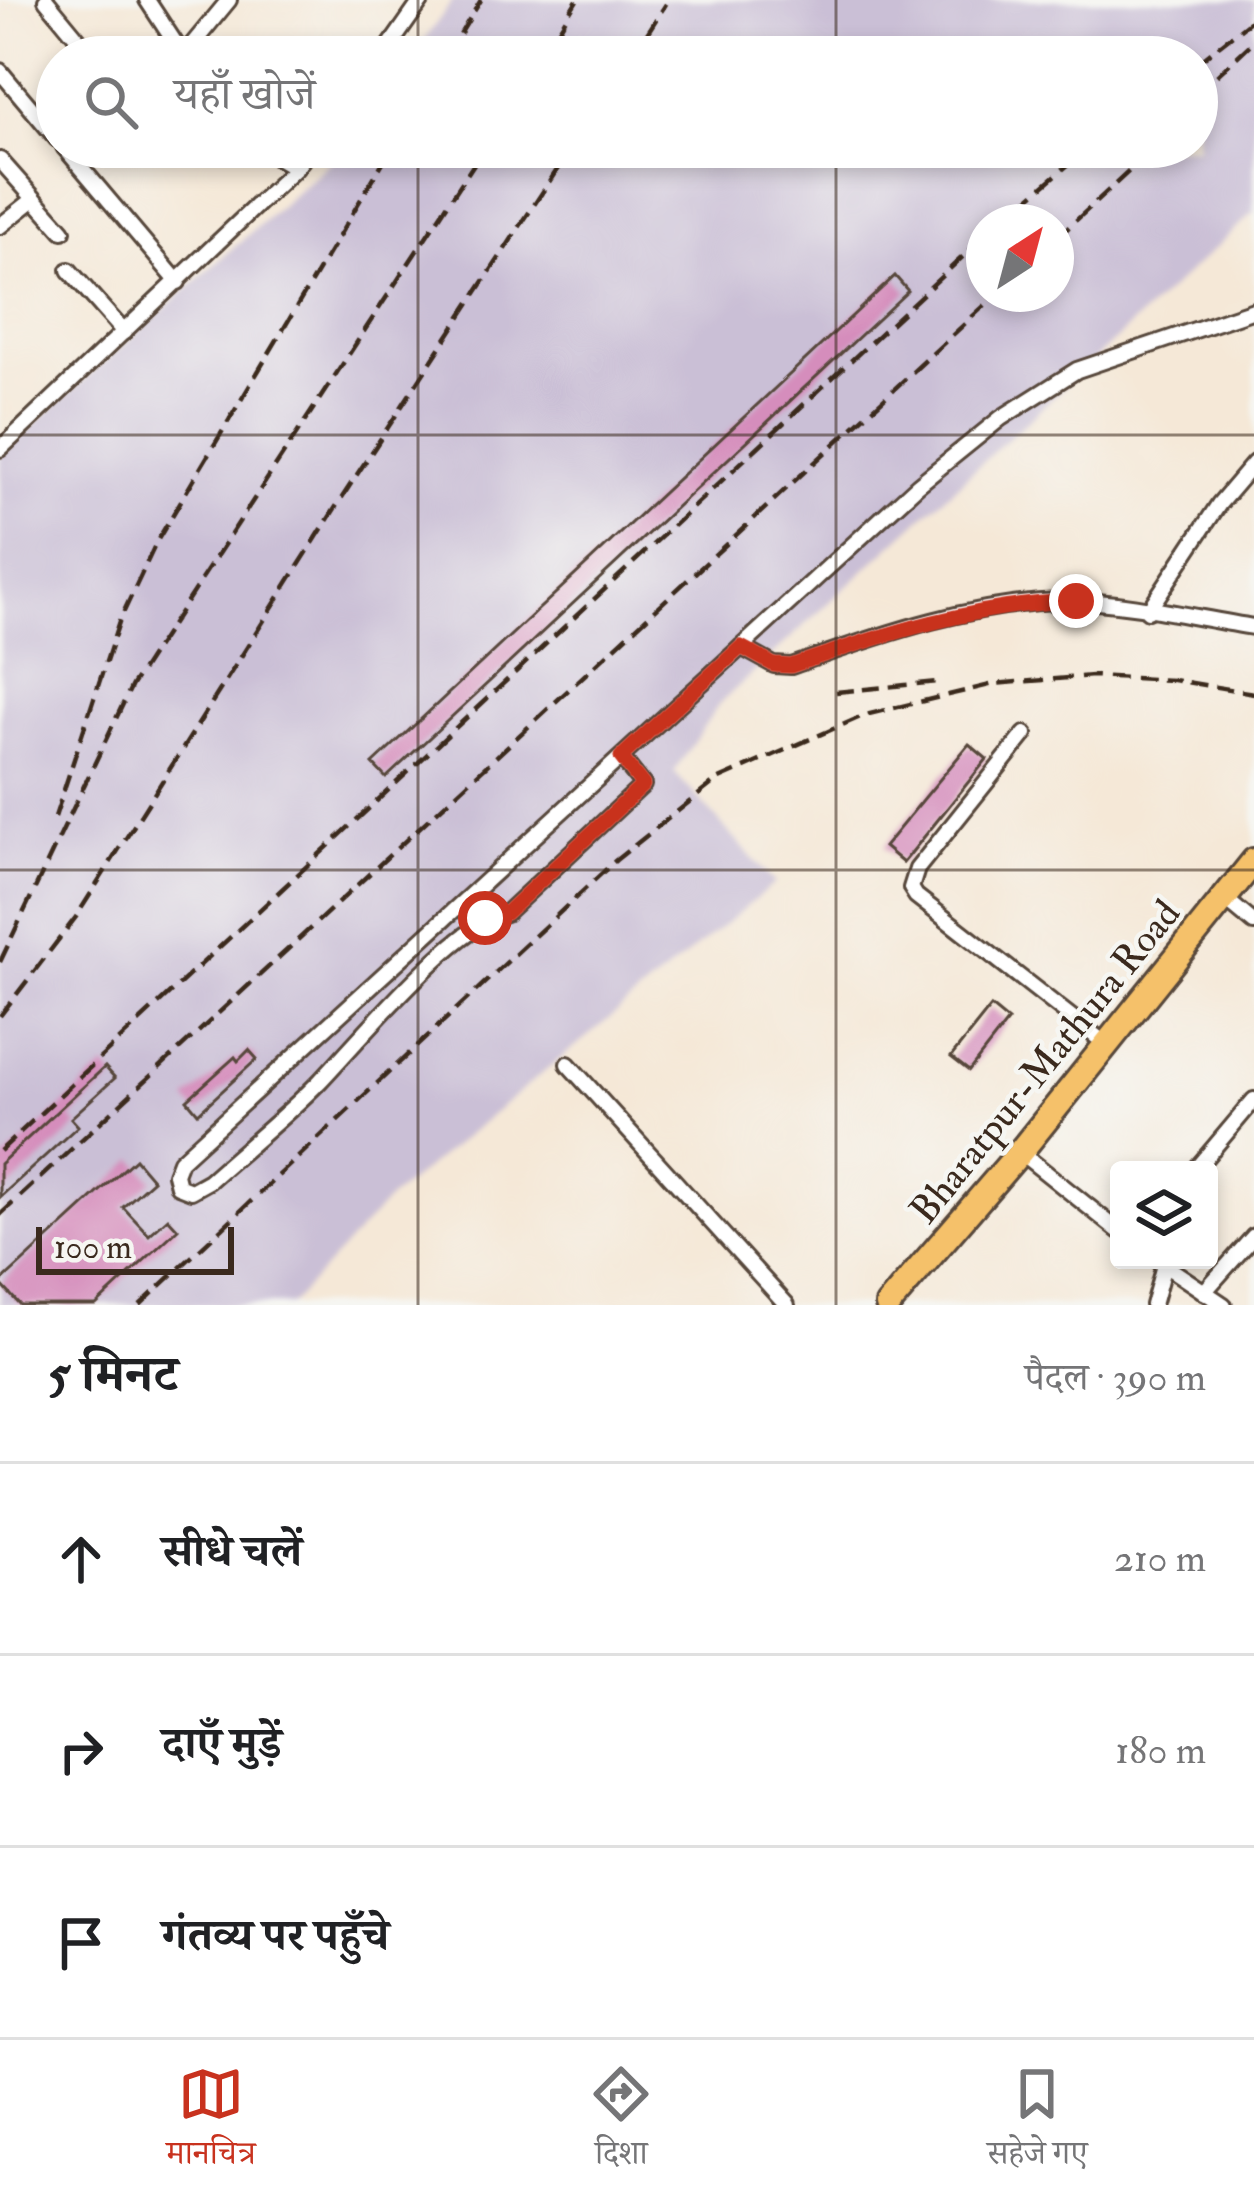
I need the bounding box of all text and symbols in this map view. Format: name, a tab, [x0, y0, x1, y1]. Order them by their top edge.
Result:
search box	[36, 36, 1218, 168]
text: यहाँ खोजें	[174, 67, 315, 123]
icon: search	[78, 69, 144, 135]
north arrow	[966, 204, 1074, 312]
route end	[1049, 574, 1103, 628]
street label: Bharatpur-Mathura Road	[899, 890, 1191, 1234]
route start	[458, 891, 512, 945]
map controls	[1110, 1161, 1218, 1269]
button: layers	[1110, 1161, 1218, 1269]
scale bar	[36, 1221, 234, 1274]
text: 100 m	[54, 1227, 132, 1268]
text: 5 मिनट	[48, 1343, 178, 1407]
text: पैदल · 390 m	[1025, 1353, 1206, 1402]
text: सीधे चलें	[162, 1524, 302, 1580]
icon: ahead	[48, 1526, 114, 1592]
text: 210 m	[1114, 1534, 1206, 1583]
text: दाएँ मुड़ें	[162, 1716, 282, 1772]
icon: right	[48, 1718, 114, 1784]
text: 180 m	[1115, 1726, 1206, 1775]
text: गंतव्य पर पहुँचे	[162, 1908, 389, 1964]
icon: arrive	[48, 1910, 114, 1976]
tab: मानचित्र	[166, 2061, 256, 2185]
tab: दिशा	[588, 2061, 654, 2185]
tab: सहेजे गए	[987, 2061, 1088, 2185]

